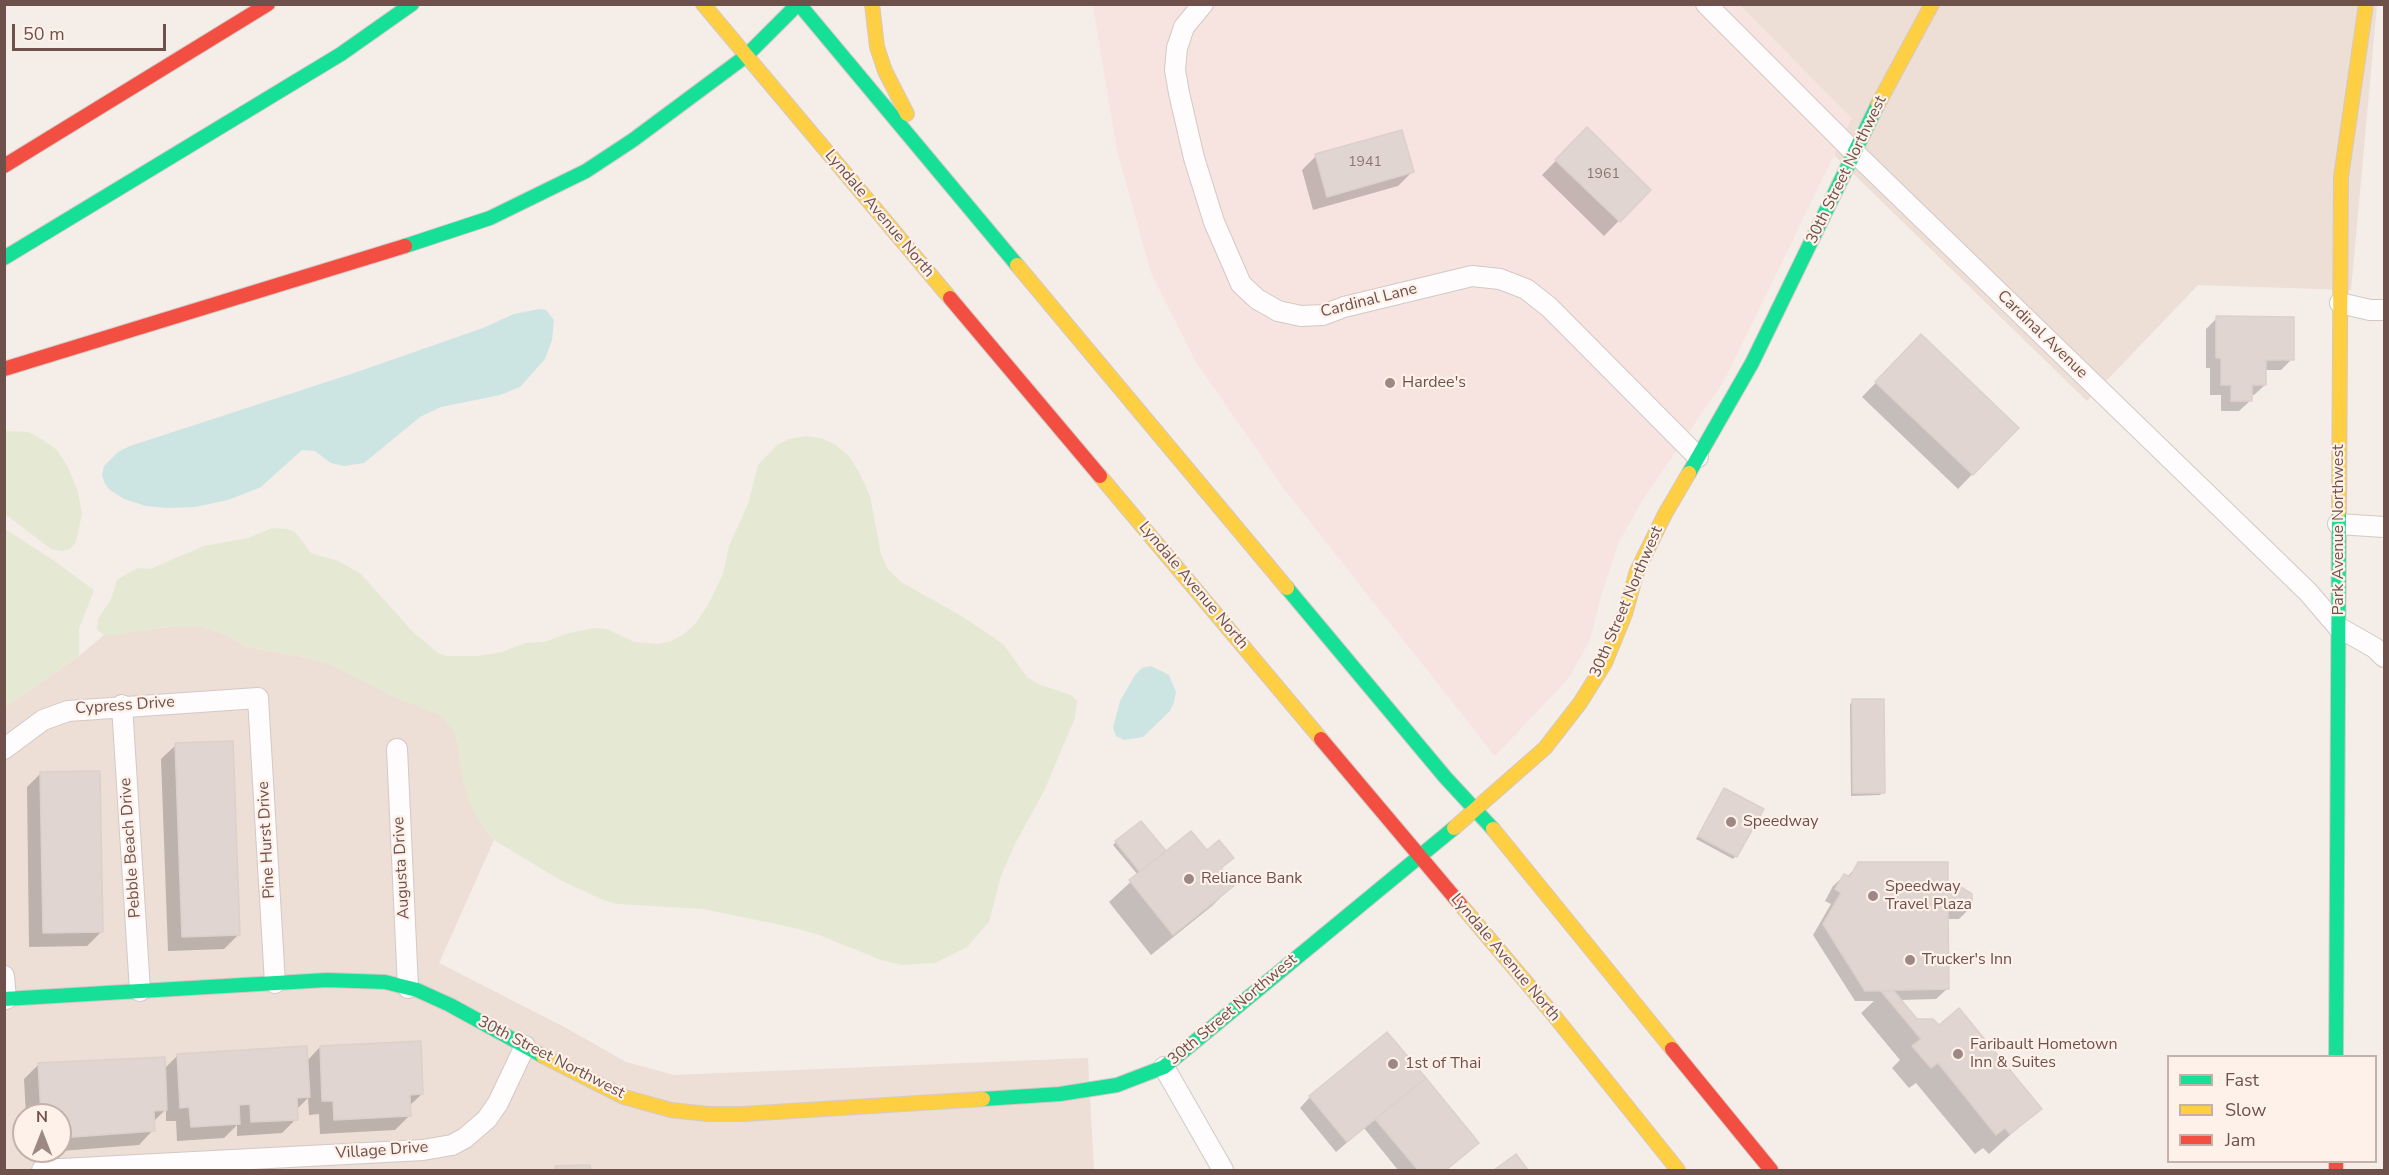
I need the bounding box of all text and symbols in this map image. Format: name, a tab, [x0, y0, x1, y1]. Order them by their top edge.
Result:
scale bar	[15, 12, 170, 50]
text: 50 m	[23, 22, 65, 46]
street label: 30th Street Northwest	[1803, 93, 1891, 247]
street label: Lyndale Avenue North	[820, 146, 938, 282]
house number: 1941	[1348, 155, 1382, 171]
house number: 1961	[1586, 167, 1620, 183]
street label: Cardinal Lane	[1319, 280, 1419, 322]
street label: Cardinal Avenue	[1993, 287, 2091, 383]
place label: Hardee's	[1402, 373, 1466, 393]
marker: Hardee's	[1383, 376, 1397, 390]
street label: Park Avenue Northwest	[2329, 444, 2349, 616]
street label: Lyndale Avenue North	[1134, 518, 1252, 654]
street label: 30th Street Northwest	[1586, 524, 1668, 680]
street label: Cypress Drive	[75, 693, 175, 719]
street label: Pebble Beach Drive	[117, 777, 145, 919]
street label: Pine Hurst Drive	[254, 781, 280, 899]
place label: Speedway	[1743, 812, 1818, 832]
marker: Speedway	[1724, 815, 1738, 829]
street label: Augusta Drive	[390, 816, 414, 920]
place label: Reliance Bank	[1201, 869, 1302, 889]
marker: Reliance Bank	[1182, 872, 1196, 886]
place label: Speedway Travel Plaza	[1885, 877, 1972, 915]
marker: Speedway Travel Plaza	[1866, 889, 1880, 903]
street label: Lyndale Avenue North	[1446, 890, 1564, 1026]
street label: 30th Street Northwest	[1165, 950, 1301, 1070]
place label: Trucker's Inn	[1922, 950, 2012, 970]
marker: Trucker's Inn	[1903, 953, 1917, 967]
street label: 30th Street Northwest	[474, 1013, 628, 1103]
place label: Faribault Hometown Inn & Suites	[1970, 1035, 2118, 1073]
marker: Faribault Hometown Inn & Suites	[1951, 1047, 1965, 1061]
place label: 1st of Thai	[1405, 1054, 1481, 1074]
legend	[2167, 1055, 2377, 1163]
marker: 1st of Thai	[1386, 1057, 1400, 1071]
text: Fast	[2225, 1068, 2259, 1092]
text: Slow	[2225, 1098, 2266, 1122]
north arrow	[12, 1103, 72, 1163]
text: N	[36, 1106, 48, 1128]
text: Jam	[2225, 1128, 2256, 1152]
street label: Village Drive	[335, 1138, 429, 1164]

